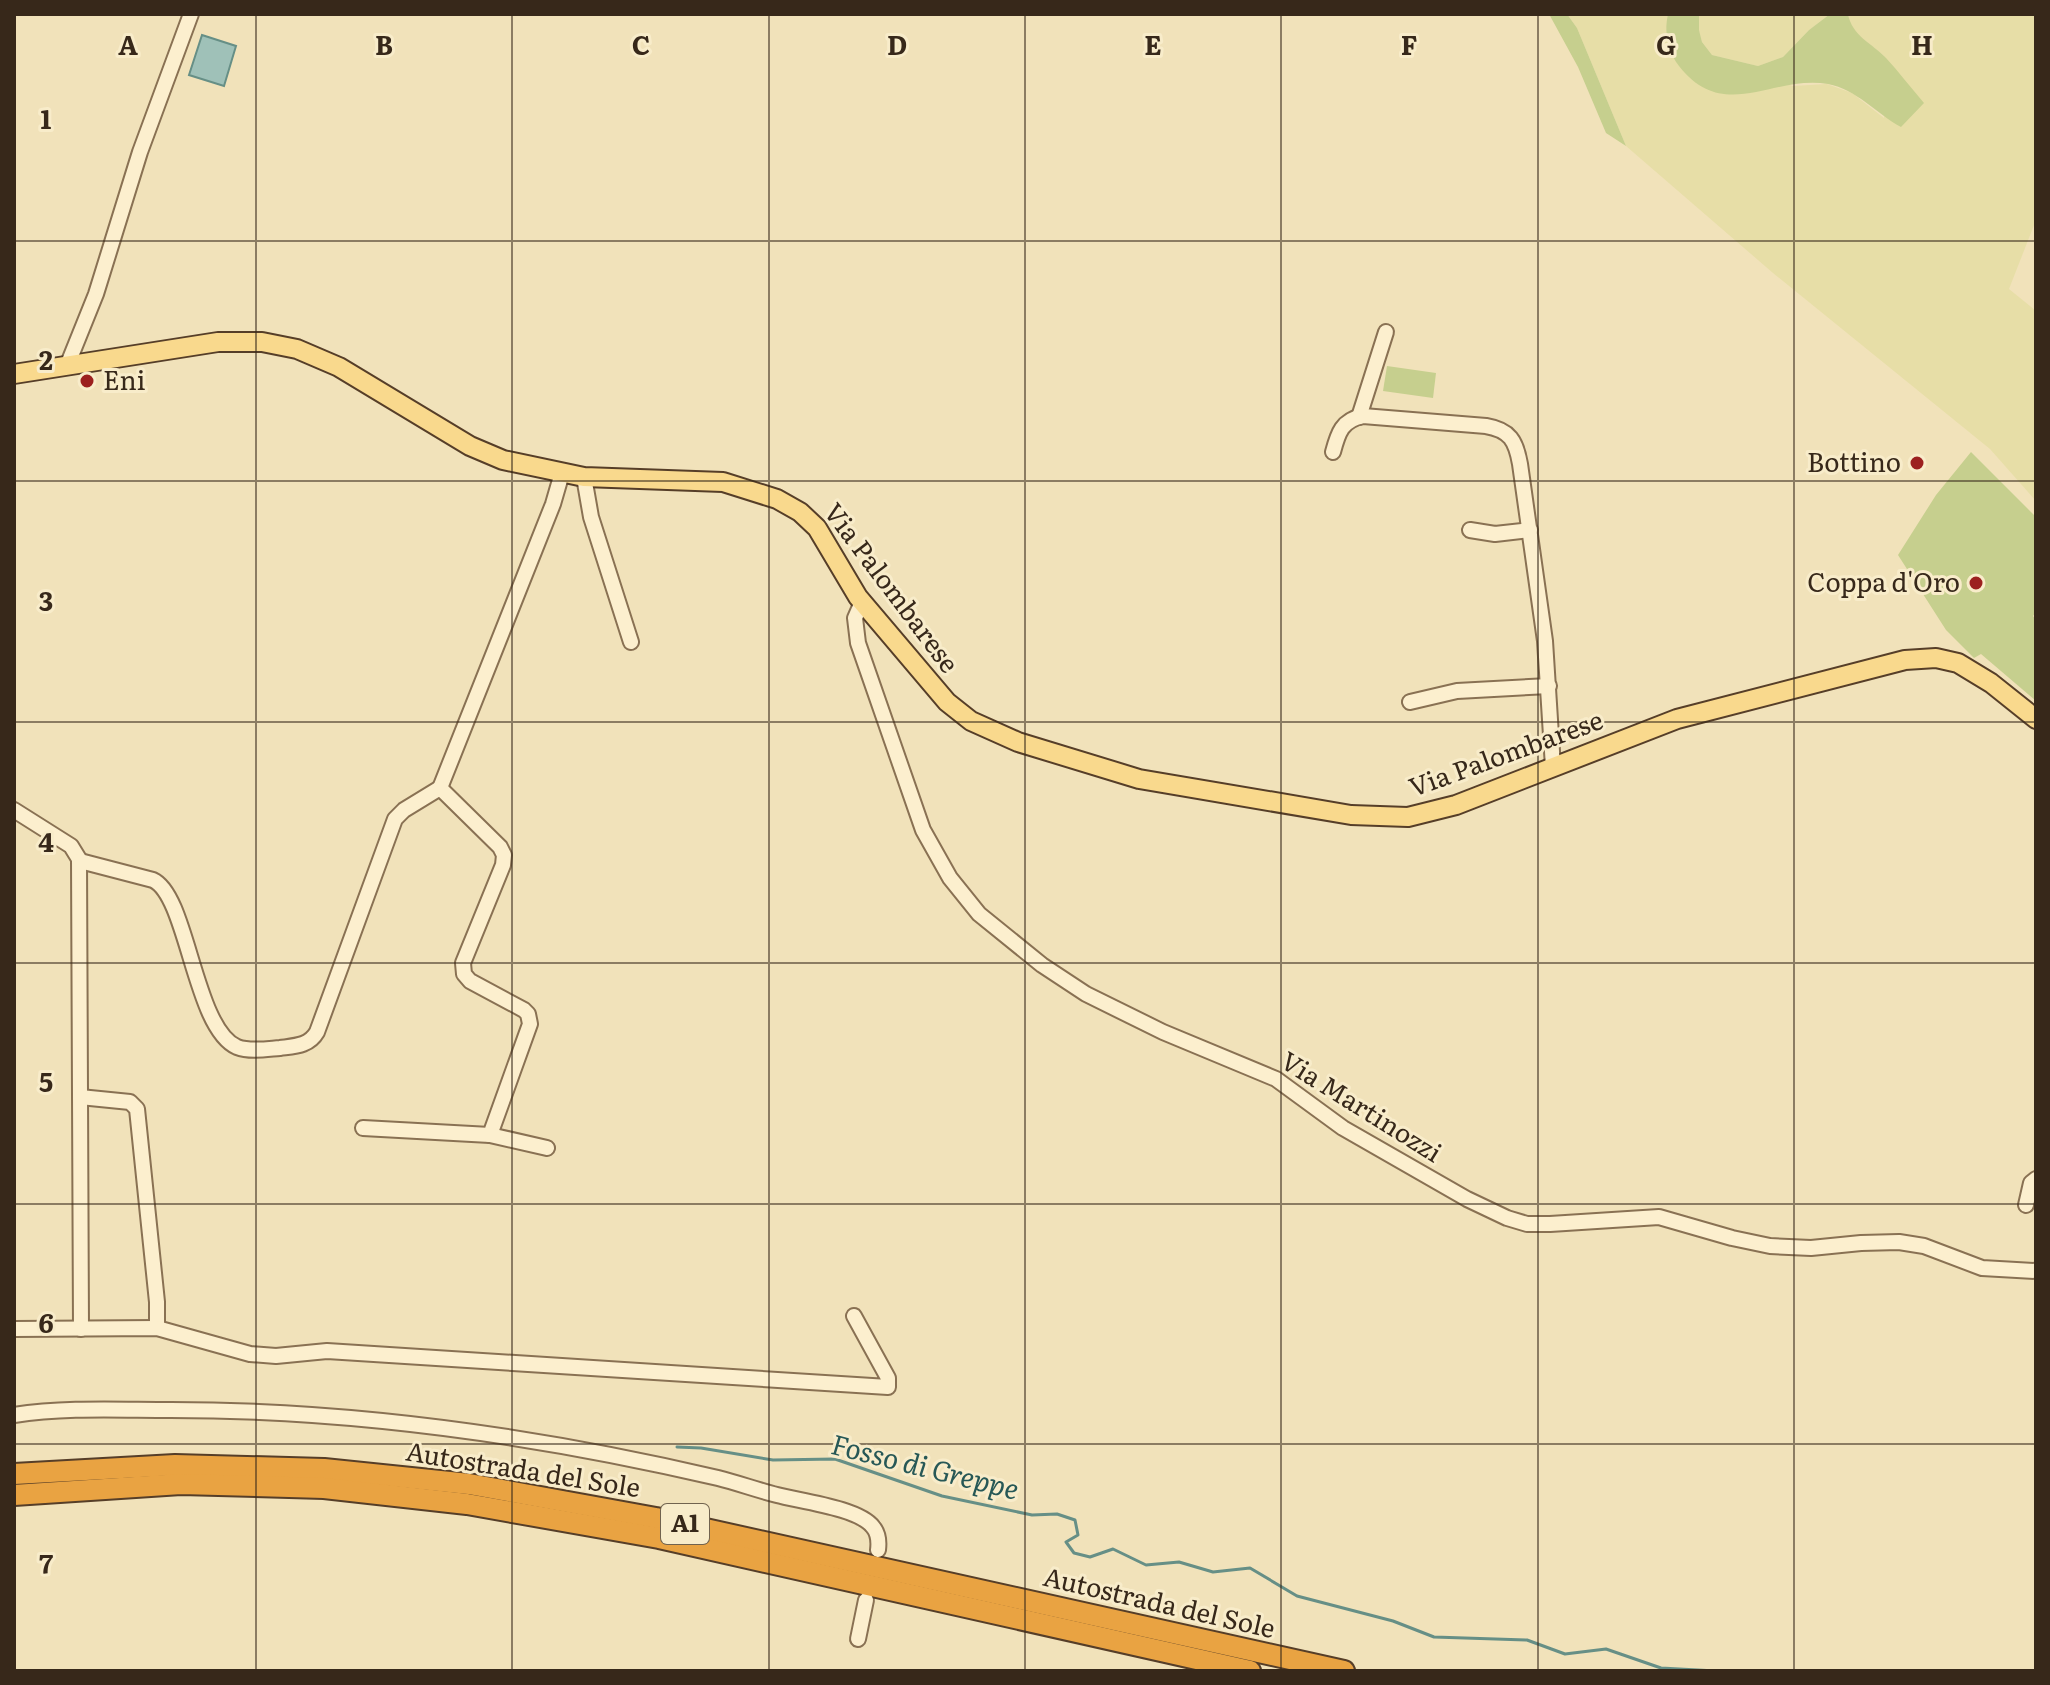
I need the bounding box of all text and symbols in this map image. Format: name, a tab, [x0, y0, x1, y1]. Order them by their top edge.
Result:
text: A	[118, 24, 138, 63]
text: B	[375, 24, 393, 63]
text: C	[632, 24, 650, 63]
text: D	[887, 24, 907, 63]
text: E	[1144, 24, 1162, 63]
text: F	[1401, 24, 1417, 63]
text: G	[1656, 24, 1676, 63]
text: H	[1911, 24, 1933, 63]
text: 1	[41, 98, 52, 137]
text: 2	[39, 339, 53, 378]
place label: Eni	[103, 359, 146, 398]
marker: Eni	[78, 372, 96, 390]
place label: Bottino	[1807, 441, 1901, 480]
marker: Bottino	[1908, 454, 1926, 472]
street label: Via Palombarese	[816, 493, 970, 680]
place label: Coppa d'Oro	[1807, 561, 1960, 600]
marker: Coppa d'Oro	[1967, 574, 1985, 592]
text: 3	[39, 580, 53, 619]
street label: Via Palombarese	[1403, 698, 1608, 805]
text: 4	[38, 821, 54, 860]
street label: Via Martinozzi	[1274, 1040, 1451, 1170]
text: 5	[39, 1061, 53, 1100]
text: 6	[38, 1302, 54, 1341]
water label: Fosso di Greppe	[827, 1421, 1024, 1509]
street label: Autostrada del Sole	[403, 1430, 643, 1505]
road number: A1	[661, 1504, 709, 1544]
text: 7	[39, 1543, 53, 1582]
street label: Autostrada del Sole	[1040, 1555, 1279, 1646]

